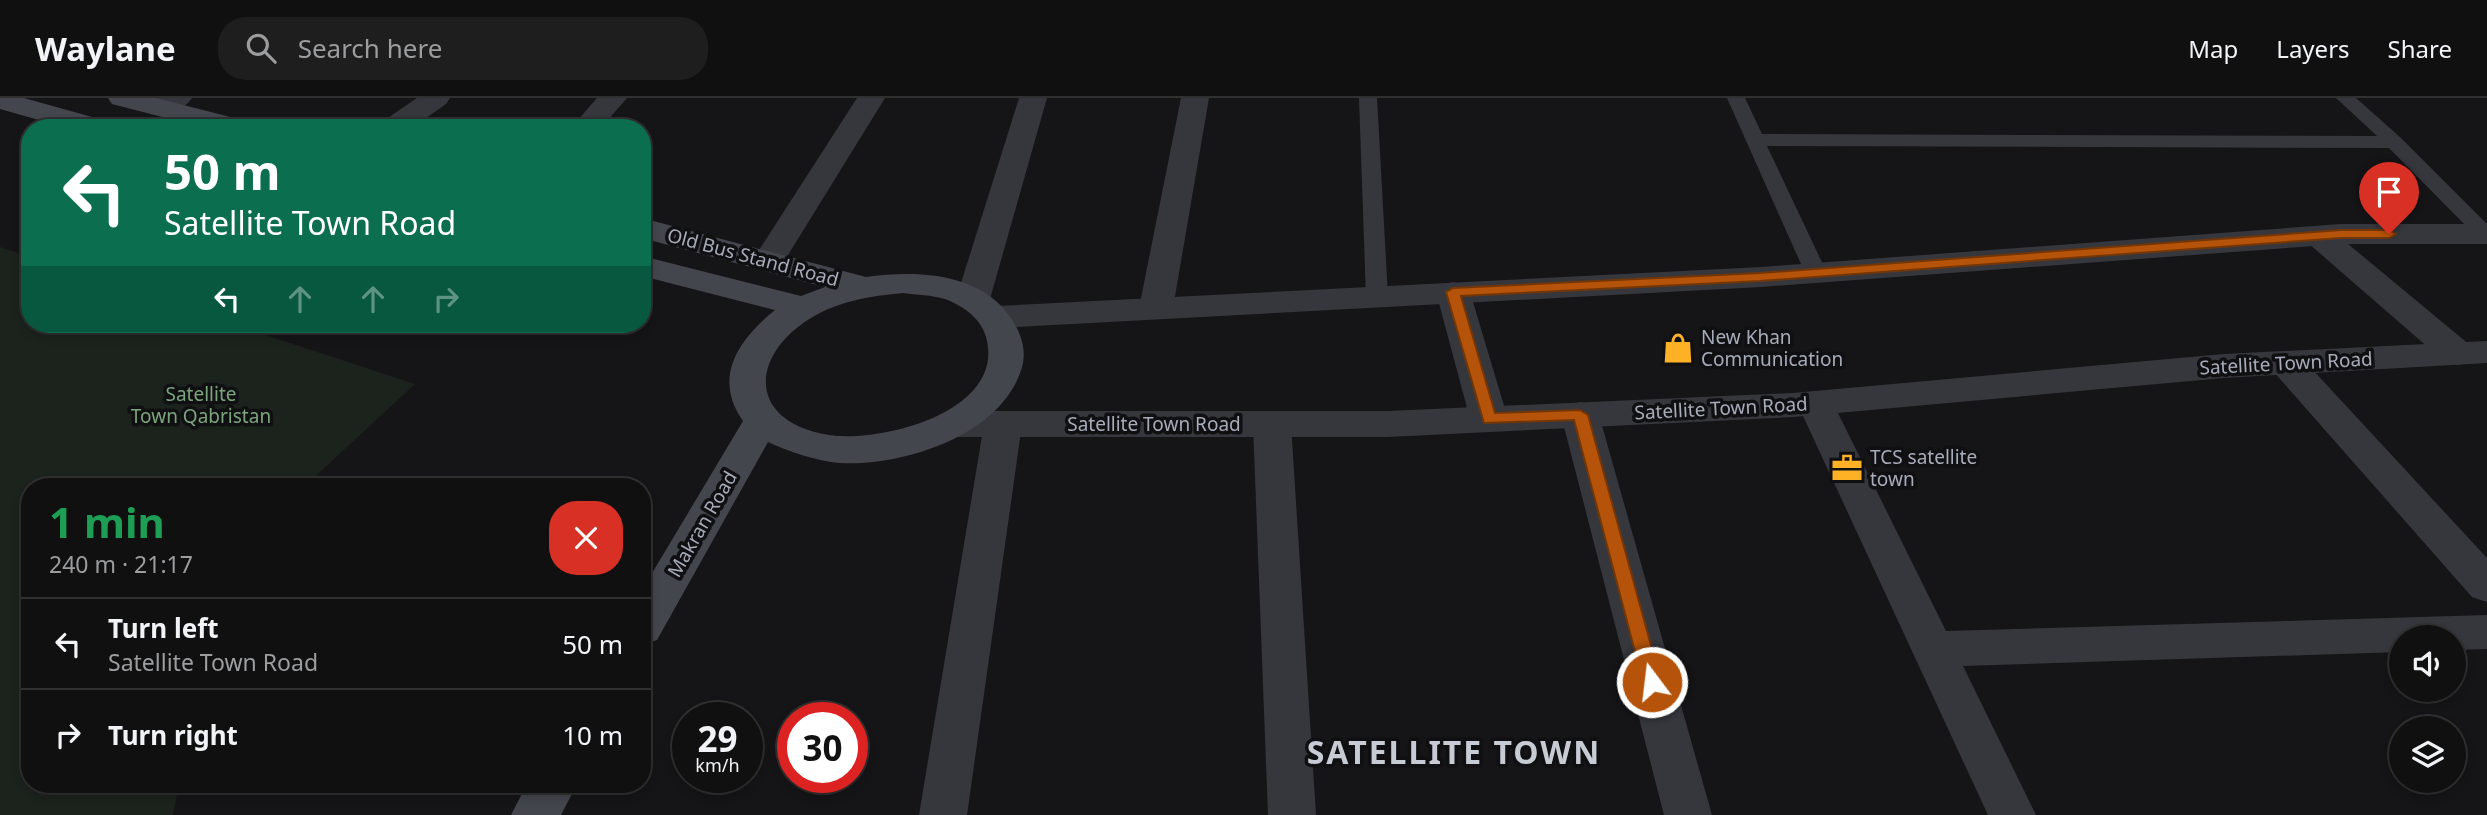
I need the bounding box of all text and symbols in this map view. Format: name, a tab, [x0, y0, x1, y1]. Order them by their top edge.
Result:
search box	[218, 17, 708, 80]
text: Waylane	[35, 26, 176, 71]
icon: search	[242, 29, 280, 67]
text: Search here	[298, 30, 442, 66]
text: Map	[2188, 32, 2238, 65]
text: Layers	[2276, 32, 2350, 65]
text: Share	[2388, 32, 2452, 65]
text: 50 m	[164, 138, 281, 204]
icon: left	[49, 147, 140, 238]
pin	[2359, 162, 2419, 234]
icon: arrive	[2370, 173, 2408, 211]
text: Satellite Town Road	[164, 201, 456, 244]
street label: Old Bus Stand Road	[664, 222, 842, 292]
icon: left	[208, 280, 246, 318]
icon: ahead	[281, 280, 319, 318]
icon: ahead	[354, 280, 392, 318]
icon: right	[427, 280, 465, 318]
place label: New Khan Communication	[1701, 324, 1843, 372]
shop icon: New Khan Communication	[1661, 331, 1695, 365]
street label: Satellite Town Road	[2199, 345, 2373, 381]
park label: Satellite Town Qabristan	[131, 381, 271, 429]
street label: Satellite Town Road	[1634, 390, 1808, 426]
street label: Satellite Town Road	[1067, 411, 1241, 437]
place label: TCS satellite town	[1870, 444, 1977, 492]
office icon: TCS satellite town	[1830, 451, 1864, 485]
street label: Makran Road	[661, 466, 743, 582]
text: 1 min	[49, 493, 165, 550]
button: close	[549, 501, 623, 575]
text: 240 m · 21:17	[49, 548, 193, 580]
text: Turn left	[108, 610, 219, 646]
icon: left	[49, 625, 87, 663]
map controls	[2389, 625, 2466, 793]
button: sound	[2389, 625, 2466, 702]
text: 50 m	[562, 626, 623, 662]
position arrow	[1615, 645, 1689, 719]
text: Satellite Town Road	[108, 646, 318, 678]
speed limit sign: 30	[777, 702, 868, 793]
text: 29	[697, 715, 738, 762]
icon: right	[49, 716, 87, 754]
button: layers	[2389, 716, 2466, 793]
text: Turn right	[108, 717, 238, 753]
text: 10 m	[562, 717, 623, 753]
district label: SATELLITE TOWN	[1307, 730, 1601, 773]
text: km/h	[695, 753, 740, 777]

